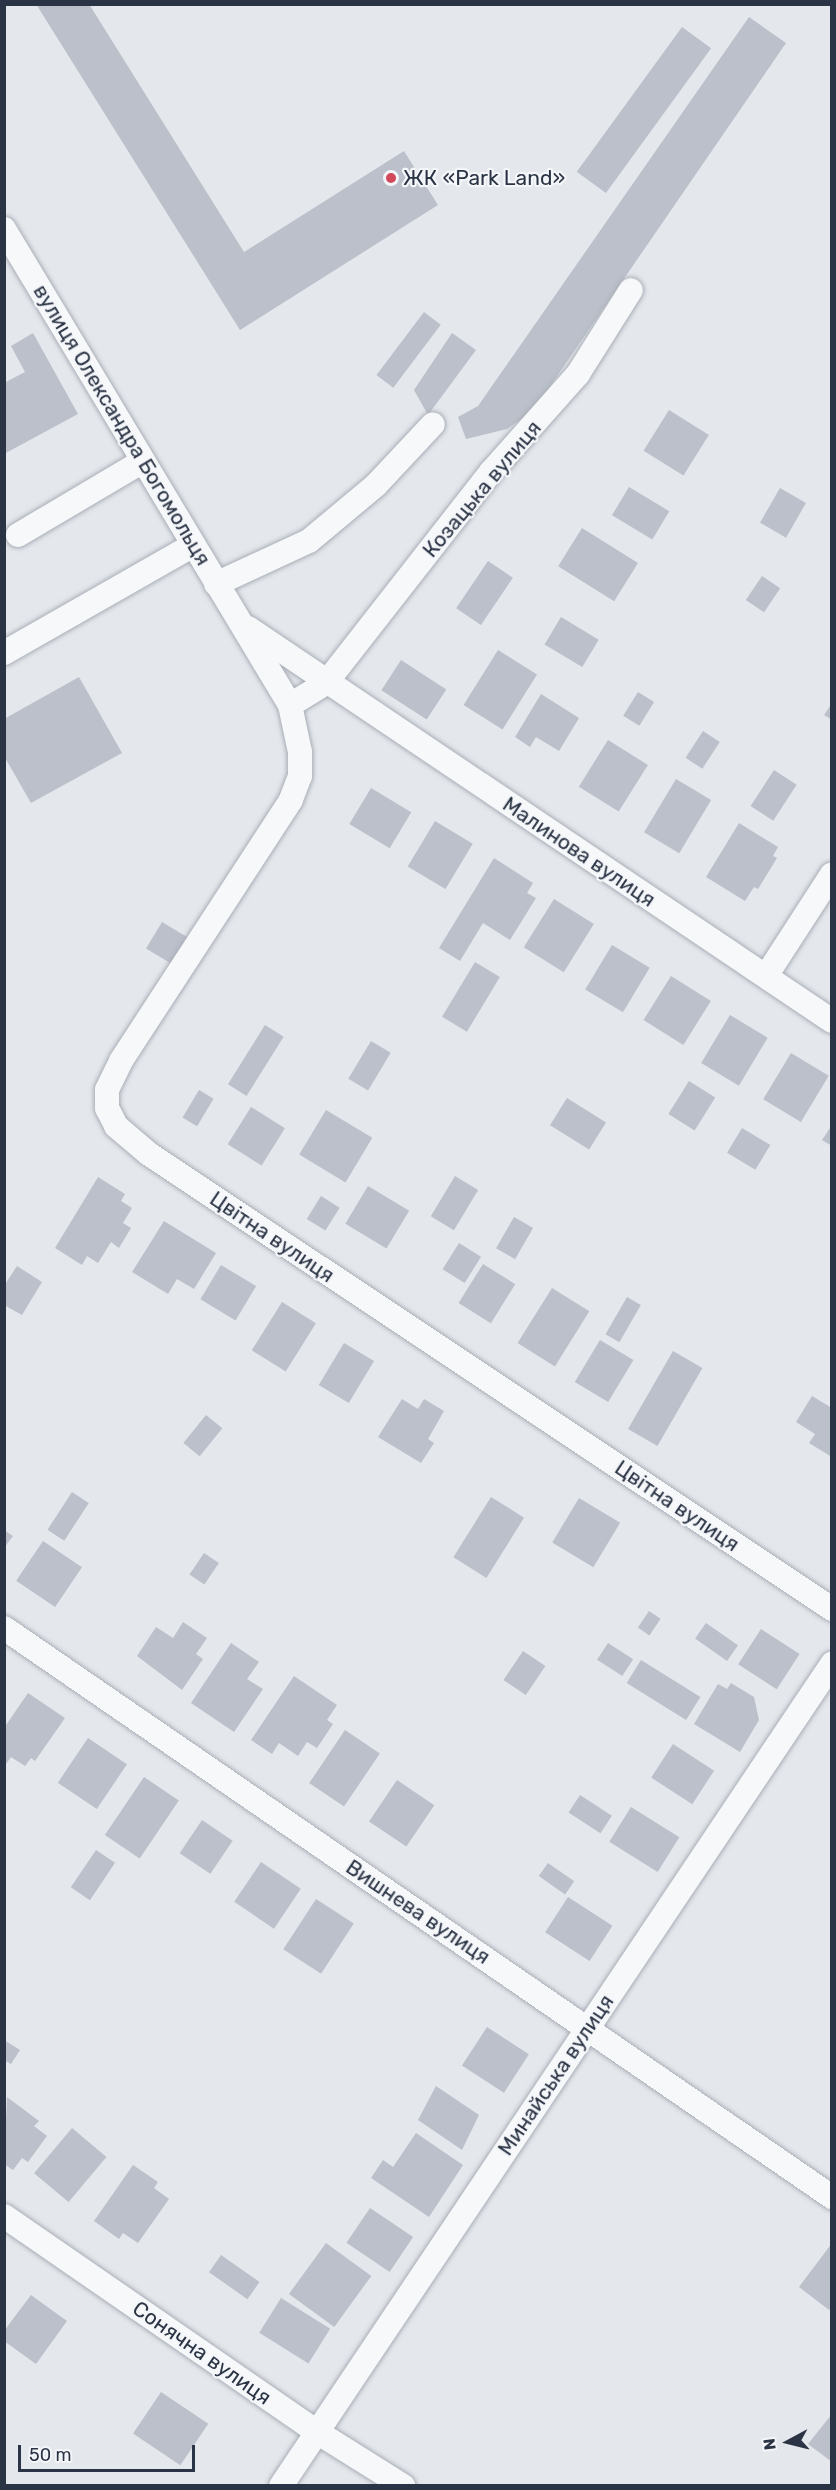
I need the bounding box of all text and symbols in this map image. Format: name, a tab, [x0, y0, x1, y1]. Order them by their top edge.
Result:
place label: ЖК «Park Land»	[403, 165, 565, 191]
marker: ЖК «Park Land»	[384, 171, 398, 185]
street label: вулиця Олександра Богомольця	[28, 280, 216, 570]
street label: Козацька вулиця	[417, 416, 547, 562]
street label: Малинова вулиця	[498, 792, 660, 912]
street label: Цвітна вулиця	[205, 1186, 339, 1288]
street label: Цвітна вулиця	[610, 1455, 744, 1557]
street label: Вишнева вулиця	[341, 1854, 495, 1970]
street label: Минайська вулиця	[493, 1990, 619, 2160]
street label: Сонячна вулиця	[128, 2296, 276, 2410]
north arrow	[758, 2412, 818, 2472]
scale bar	[21, 2433, 198, 2471]
text: N	[760, 2437, 780, 2451]
text: 50 m	[29, 2444, 72, 2466]

